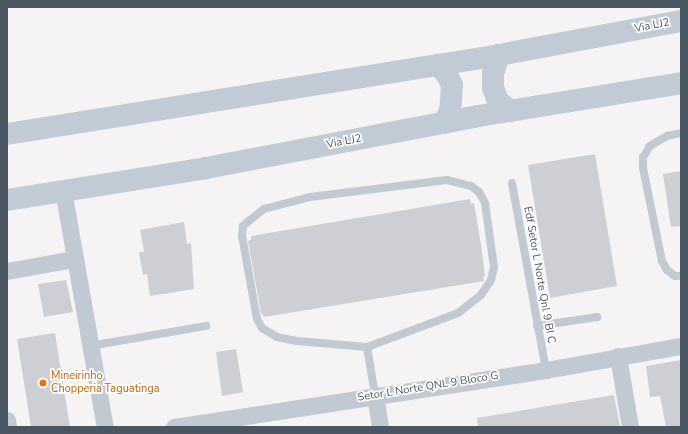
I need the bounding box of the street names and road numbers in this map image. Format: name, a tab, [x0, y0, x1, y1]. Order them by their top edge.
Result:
street label: Via LJ2	[633, 16, 671, 36]
street label: Via LJ2	[325, 132, 363, 152]
street label: Edf Setor L Norte Qnl 9 BI C	[520, 205, 558, 345]
street label: Setor L Norte QNL 9 Bloco G	[357, 369, 499, 405]

